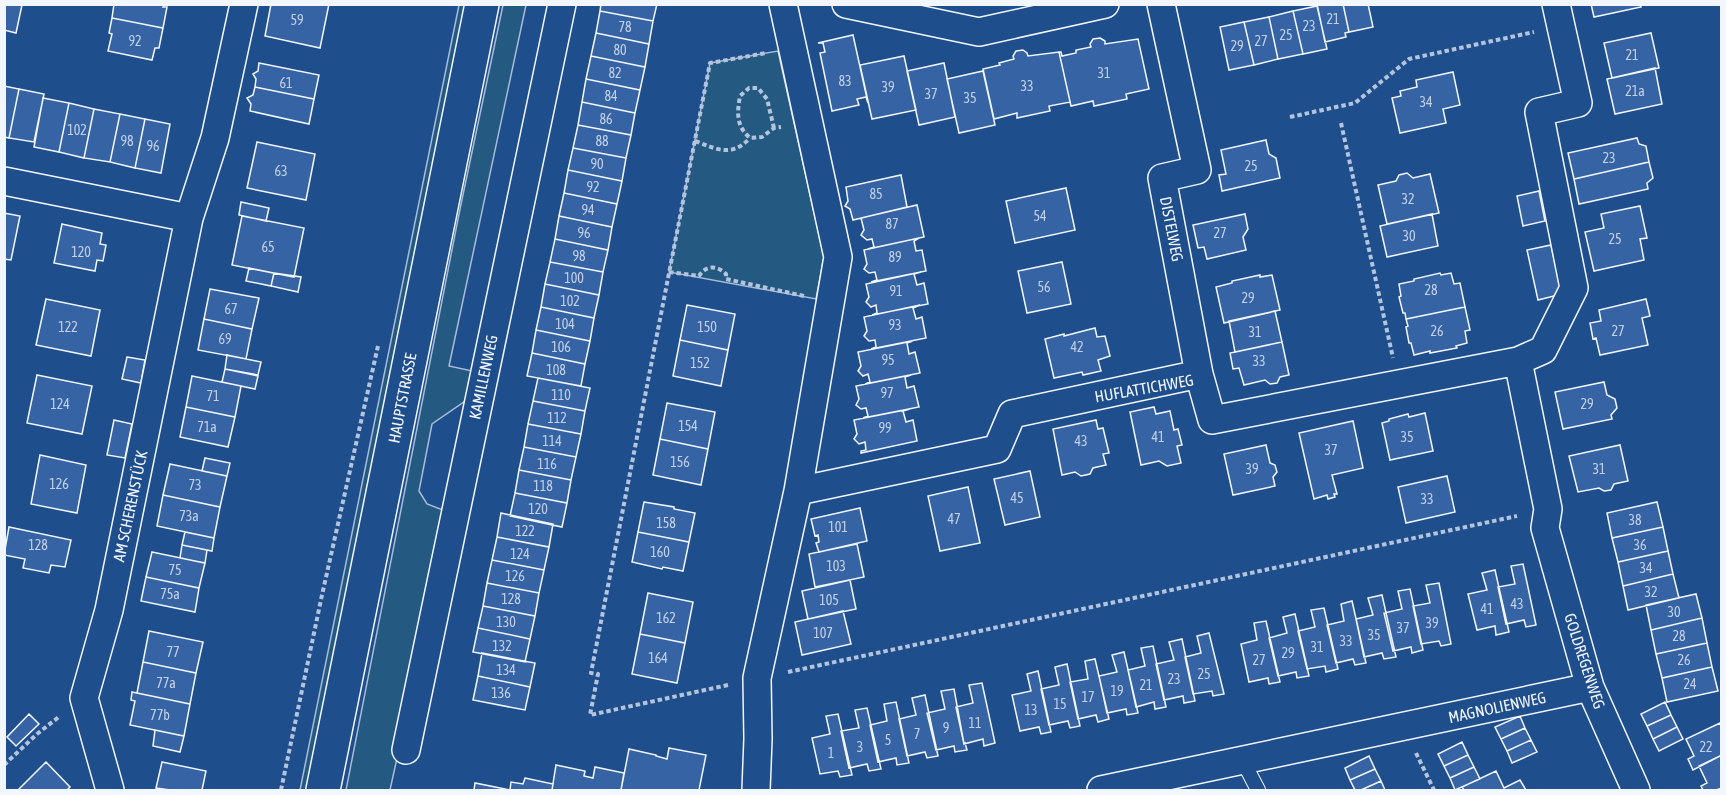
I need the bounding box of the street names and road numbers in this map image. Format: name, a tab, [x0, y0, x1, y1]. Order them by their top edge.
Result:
street label: DISTELWEG	[1157, 195, 1187, 263]
street label: KAMILLENWEG	[465, 333, 501, 421]
street label: HAUPTSTRASSE	[384, 351, 420, 445]
street label: HUFLATTICHWEG	[1093, 370, 1195, 406]
street label: AM SCHERENSTÜCK	[109, 449, 151, 563]
street label: GOLDREGENWEG	[1561, 611, 1609, 711]
street label: MAGNOLIENWEG	[1447, 688, 1547, 726]

